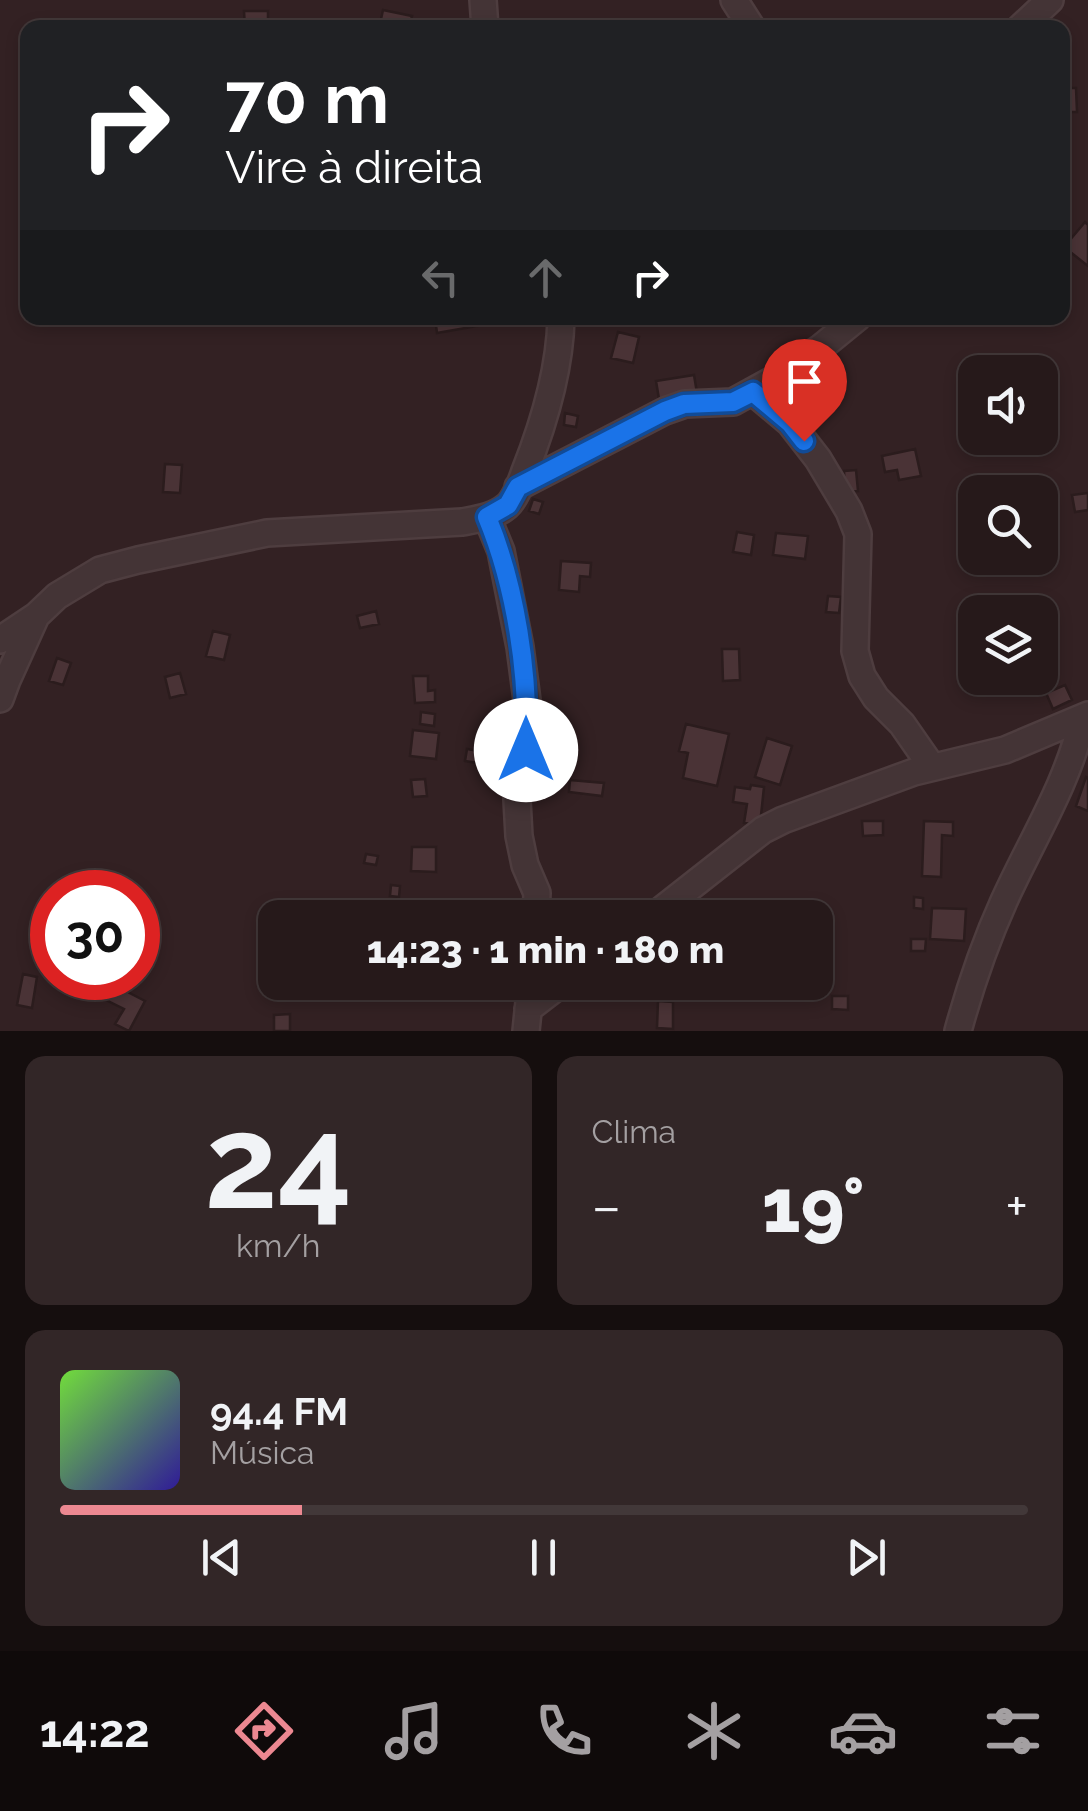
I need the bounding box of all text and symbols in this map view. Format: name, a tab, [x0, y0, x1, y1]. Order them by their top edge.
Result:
text: 70 m	[225, 57, 389, 139]
icon: right	[60, 60, 190, 190]
text: Vire à direita	[225, 141, 483, 194]
icon: left	[413, 250, 468, 305]
icon: ahead	[518, 250, 573, 305]
icon: right	[623, 250, 678, 305]
pin	[762, 339, 847, 442]
icon: arrive	[777, 354, 832, 409]
map controls	[958, 355, 1058, 695]
button: sound	[958, 355, 1058, 455]
button: search	[958, 475, 1058, 575]
button: layers	[958, 595, 1058, 695]
position arrow	[474, 698, 578, 802]
speed limit sign: 30	[30, 870, 160, 1000]
text: 14:23 · 1 min · 180 m	[367, 927, 724, 972]
text: 24	[204, 1086, 352, 1238]
text: Clima	[592, 1113, 676, 1150]
text: 19°	[762, 1161, 865, 1250]
text: −	[592, 1174, 621, 1239]
text: +	[1005, 1174, 1028, 1239]
text: km/h	[236, 1227, 320, 1264]
text: 94.4 FM	[210, 1389, 348, 1434]
text: Música	[210, 1434, 315, 1471]
icon: previous	[194, 1530, 249, 1585]
icon: pause	[516, 1530, 571, 1585]
icon: next	[839, 1530, 894, 1585]
icon: directions	[229, 1696, 299, 1766]
icon: music	[379, 1696, 449, 1766]
icon: phone	[529, 1696, 599, 1766]
icon: climate	[679, 1696, 749, 1766]
icon: car	[828, 1696, 898, 1766]
icon: filters	[978, 1696, 1048, 1766]
text: 14:22	[40, 1705, 150, 1758]

